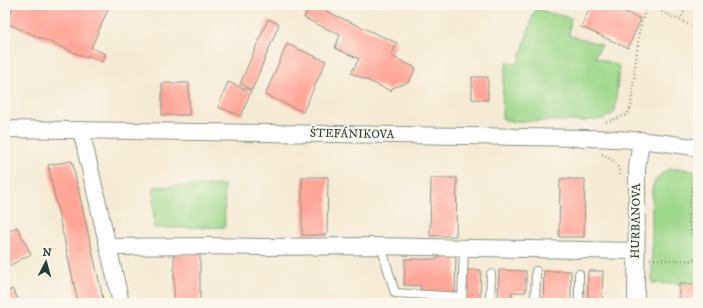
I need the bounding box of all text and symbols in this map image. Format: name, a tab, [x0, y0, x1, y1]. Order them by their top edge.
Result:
street label: ŠTEFÁNIKOVA	[310, 126, 395, 142]
street label: HURBANOVA	[628, 183, 644, 259]
north arrow	[26, 242, 66, 282]
text: N	[42, 246, 52, 260]

